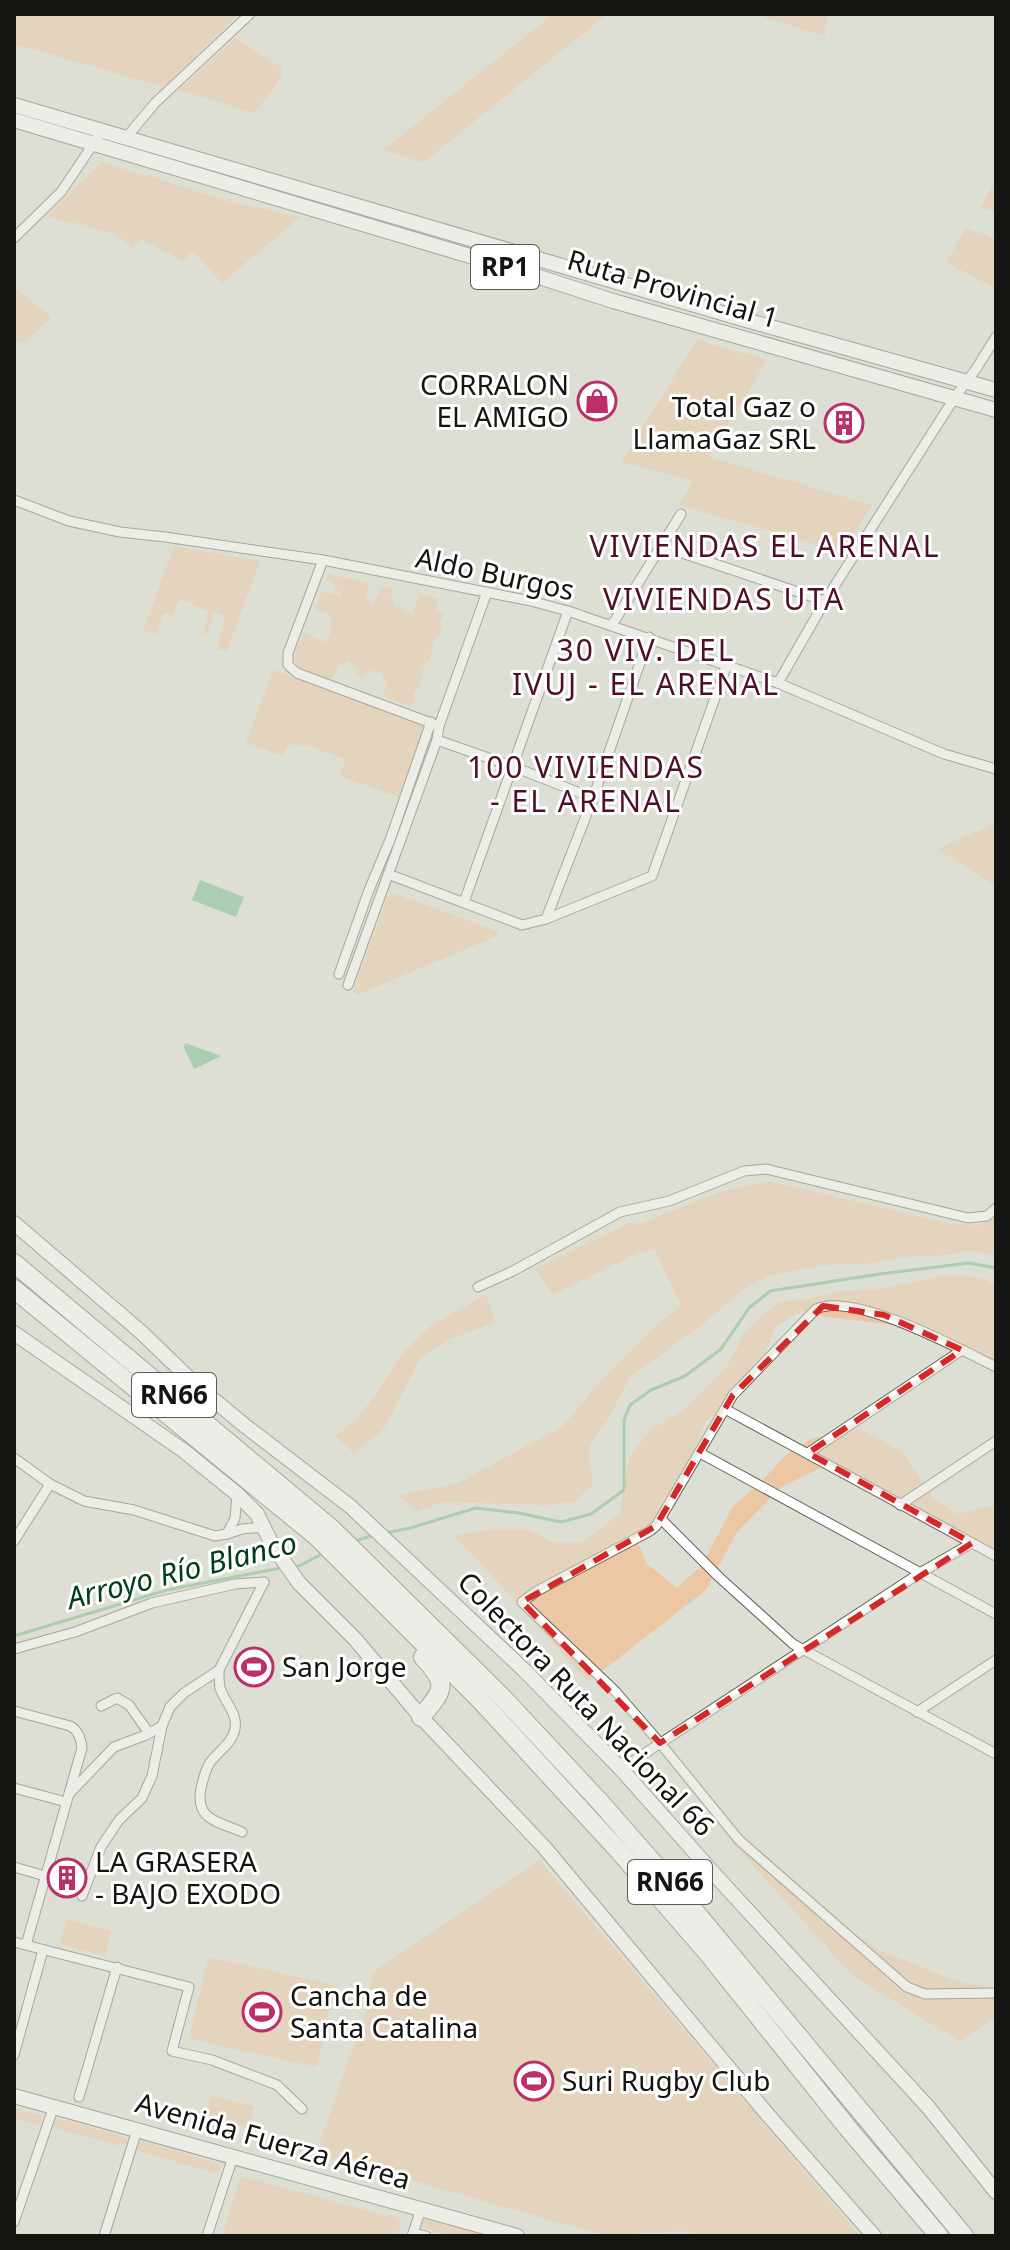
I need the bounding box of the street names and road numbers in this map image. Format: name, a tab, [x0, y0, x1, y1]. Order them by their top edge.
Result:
street label: Ruta Provincial 1	[563, 240, 783, 336]
road number: RP1	[471, 245, 539, 289]
street label: Aldo Burgos	[413, 538, 578, 608]
road number: RN66	[132, 1373, 216, 1417]
street label: Colectora Ruta Nacional 66	[450, 1563, 723, 1844]
road number: RN66	[628, 1860, 712, 1904]
street label: Avenida Fuerza Aérea	[131, 2083, 415, 2197]

